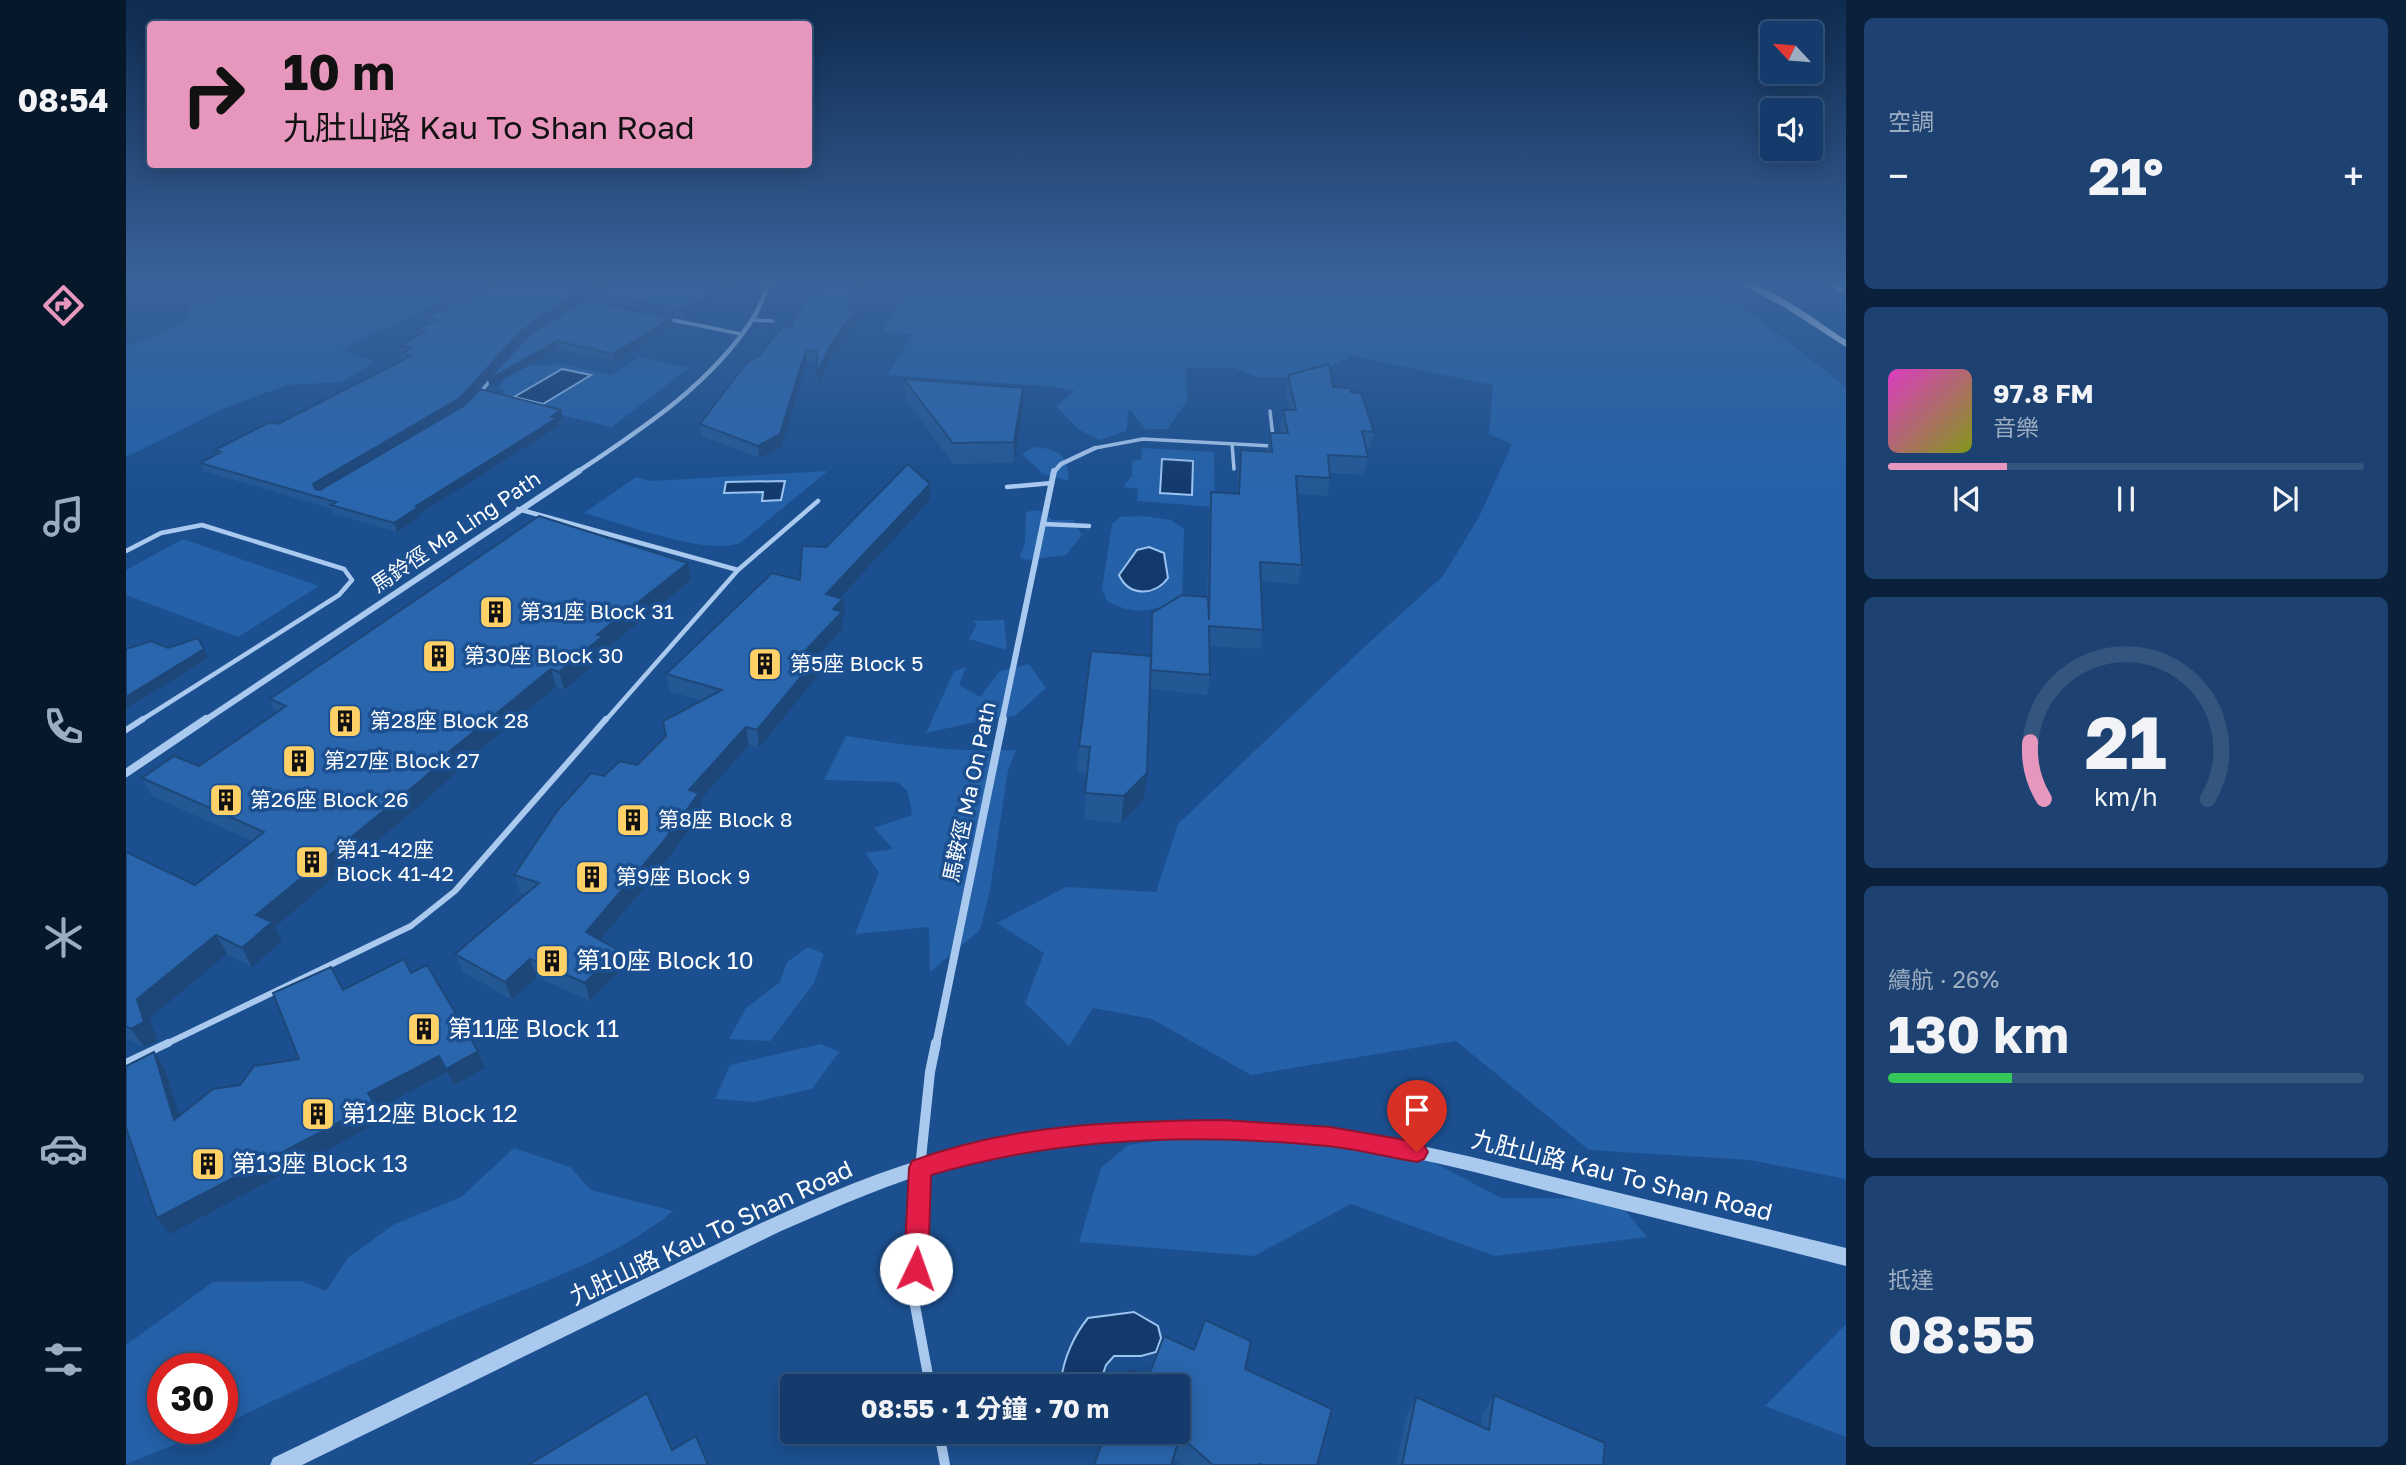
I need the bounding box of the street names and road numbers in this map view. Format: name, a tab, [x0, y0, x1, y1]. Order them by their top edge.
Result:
street label: 馬鈴徑 Ma Ling Path	[366, 465, 545, 597]
street label: 馬鞍徑 Ma On Path	[937, 699, 1001, 884]
street label: 九肚山路 Kau To Shan Road	[1469, 1123, 1776, 1226]
street label: 九肚山路 Kau To Shan Road	[564, 1153, 856, 1310]

